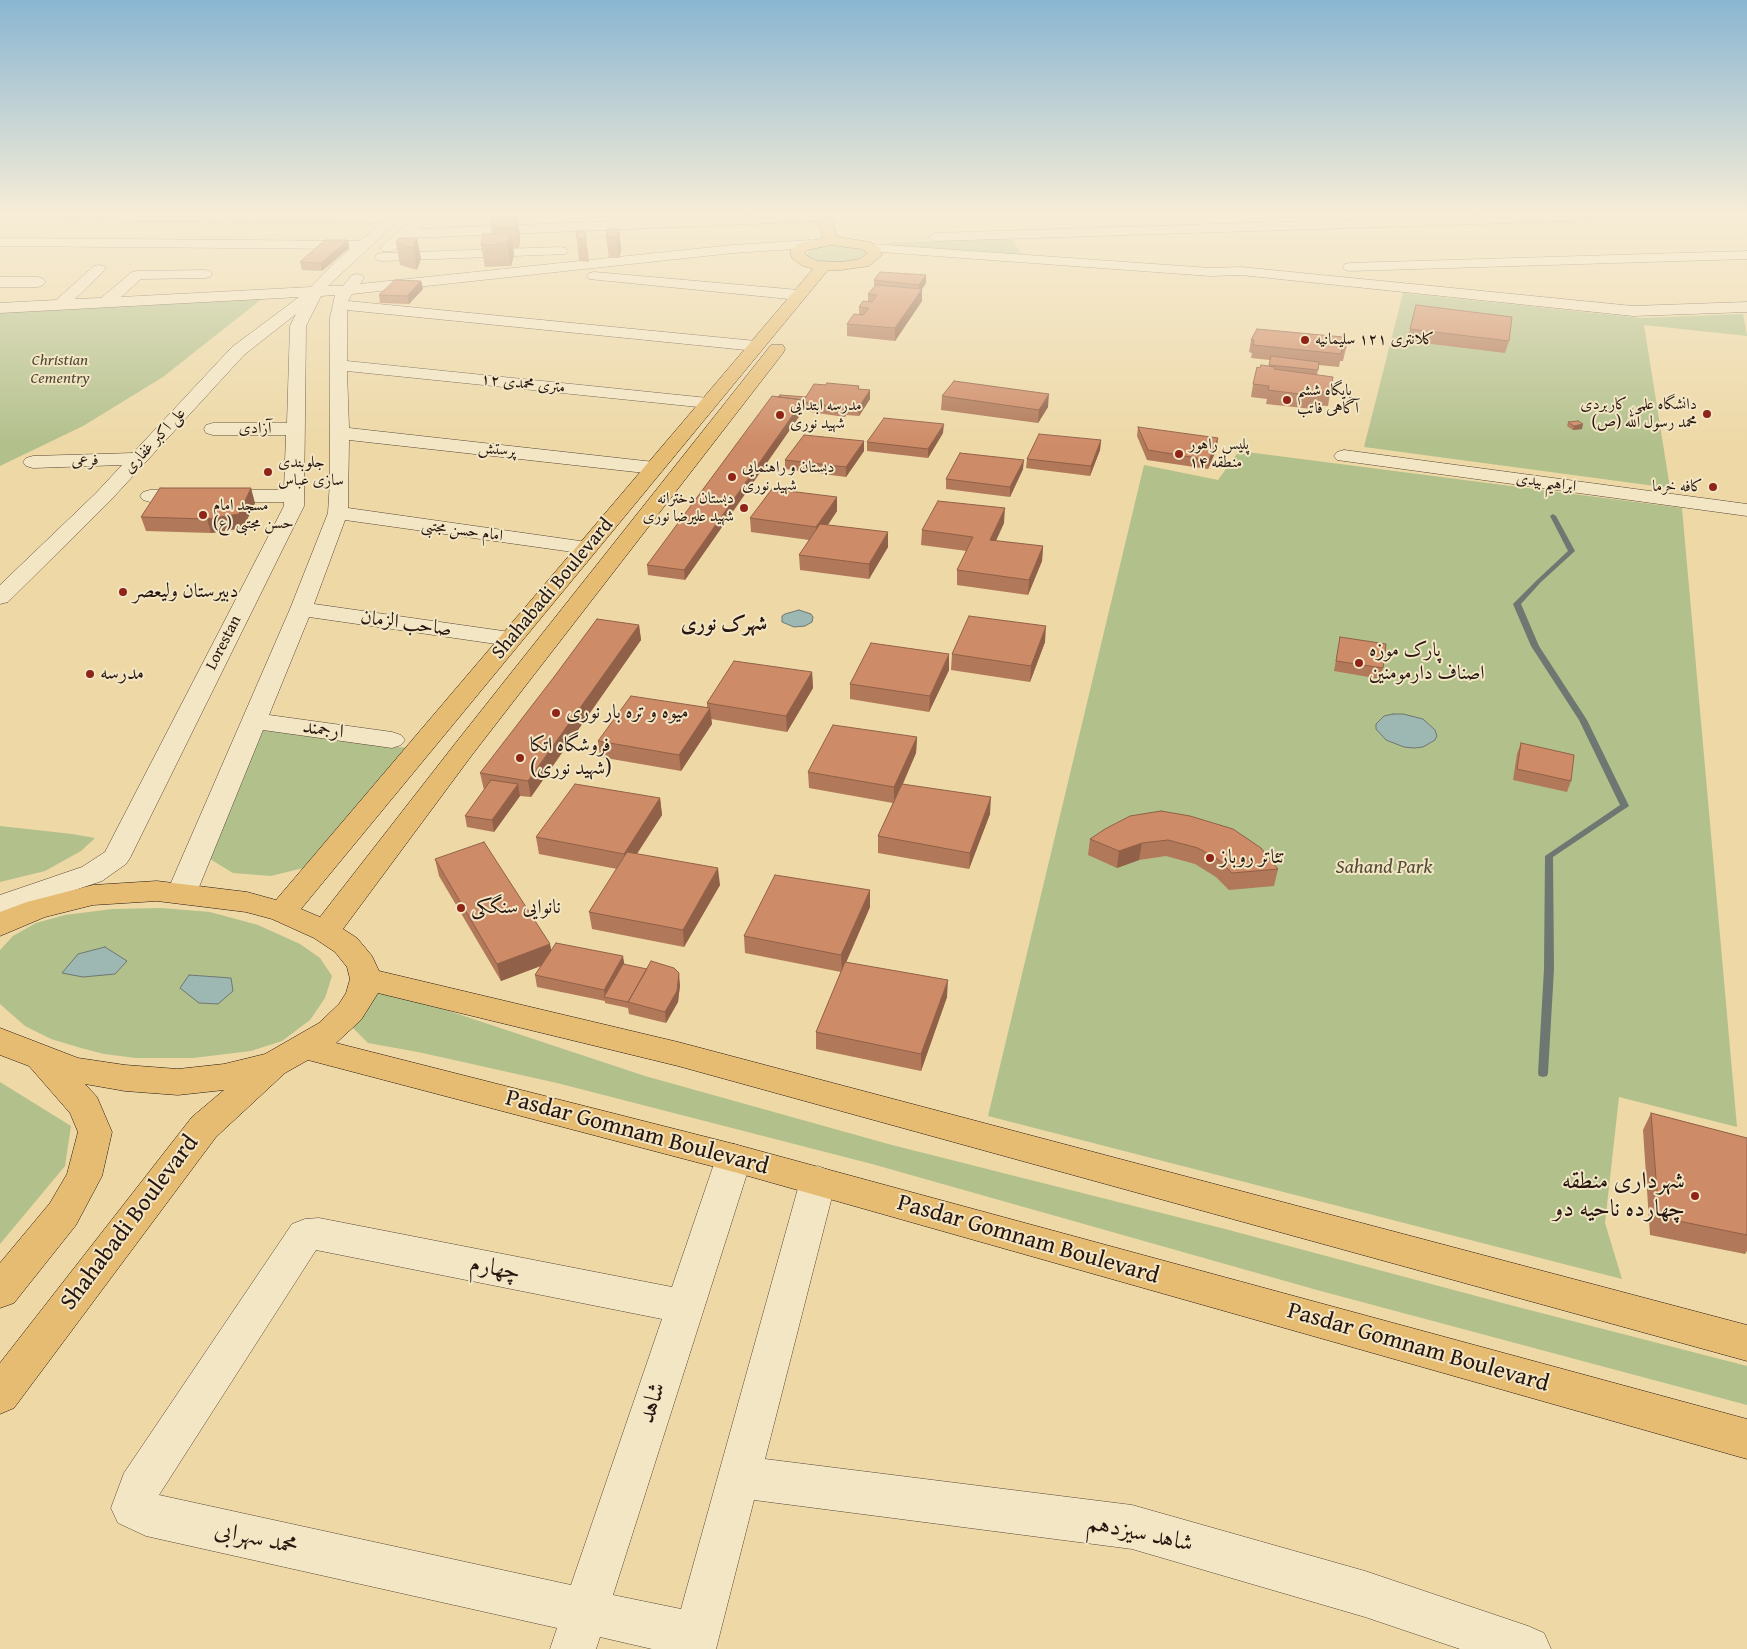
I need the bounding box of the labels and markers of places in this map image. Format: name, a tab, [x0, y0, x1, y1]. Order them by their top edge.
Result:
place label: كلانتری ١٢١ سلیمانیه	[1315, 330, 1435, 350]
marker: كلانتری ١٢١ سلیمانیه	[1299, 334, 1311, 346]
place label: پایگاه ششم آگاهی فاتب	[1297, 381, 1359, 419]
marker: پایگاه ششم آگاهی فاتب	[1281, 394, 1293, 406]
place label: دانشگاه علمی کاربردی محمد رسول الله (ص)	[1580, 395, 1697, 433]
place label: مدرسه ابتدایی شهید نوری	[790, 396, 862, 434]
marker: دانشگاه علمی کاربردی محمد رسول الله (ص)	[1701, 408, 1713, 420]
marker: مدرسه ابتدایی شهید نوری	[774, 409, 786, 421]
place label: پلیس راهور منطقه ۱۴	[1189, 435, 1249, 473]
marker: پلیس راهور منطقه ۱۴	[1173, 448, 1185, 460]
place label: جلوبندی سازی عباس	[278, 453, 344, 491]
place label: دبستان و راهنمایی شهید نوری	[742, 458, 835, 496]
marker: جلوبندی سازی عباس	[262, 466, 274, 478]
marker: دبستان و راهنمایی شهید نوری	[726, 471, 738, 483]
place label: کافه خرما	[1652, 477, 1703, 497]
marker: کافه خرما	[1707, 481, 1719, 493]
place label: دبستان دخترانه شهید علیرضا نوری	[642, 489, 734, 527]
place label: مسجد امام حسن مجتبی (ع)	[213, 496, 294, 534]
marker: دبستان دخترانه شهید علیرضا نوری	[738, 502, 750, 514]
marker: مسجد امام حسن مجتبی (ع)	[197, 509, 209, 521]
place label: دبیرستان ولیعصر	[133, 580, 238, 604]
marker: دبیرستان ولیعصر	[117, 586, 129, 598]
place label: پارک موزه اصناف دارمومنین	[1369, 639, 1485, 686]
marker: پارک موزه اصناف دارمومنین	[1353, 657, 1365, 669]
place label: مدرسه	[100, 662, 144, 686]
marker: مدرسه	[84, 668, 96, 680]
place label: میوه و تره بار نوری	[566, 701, 688, 725]
marker: میوه و تره بار نوری	[550, 707, 562, 719]
place label: فروشگاه اتکا (شهید نوری)	[530, 734, 612, 781]
marker: فروشگاه اتکا (شهید نوری)	[514, 752, 526, 764]
place label: تئاتر روباز	[1220, 846, 1285, 870]
marker: تئاتر روباز	[1204, 852, 1216, 864]
place label: نانوایی سنگکی	[471, 896, 561, 920]
marker: نانوایی سنگکی	[455, 902, 467, 914]
place label: شهرداری منطقه چهارده ناحیه دو	[1553, 1168, 1685, 1224]
marker: شهرداری منطقه چهارده ناحیه دو	[1689, 1190, 1701, 1202]

